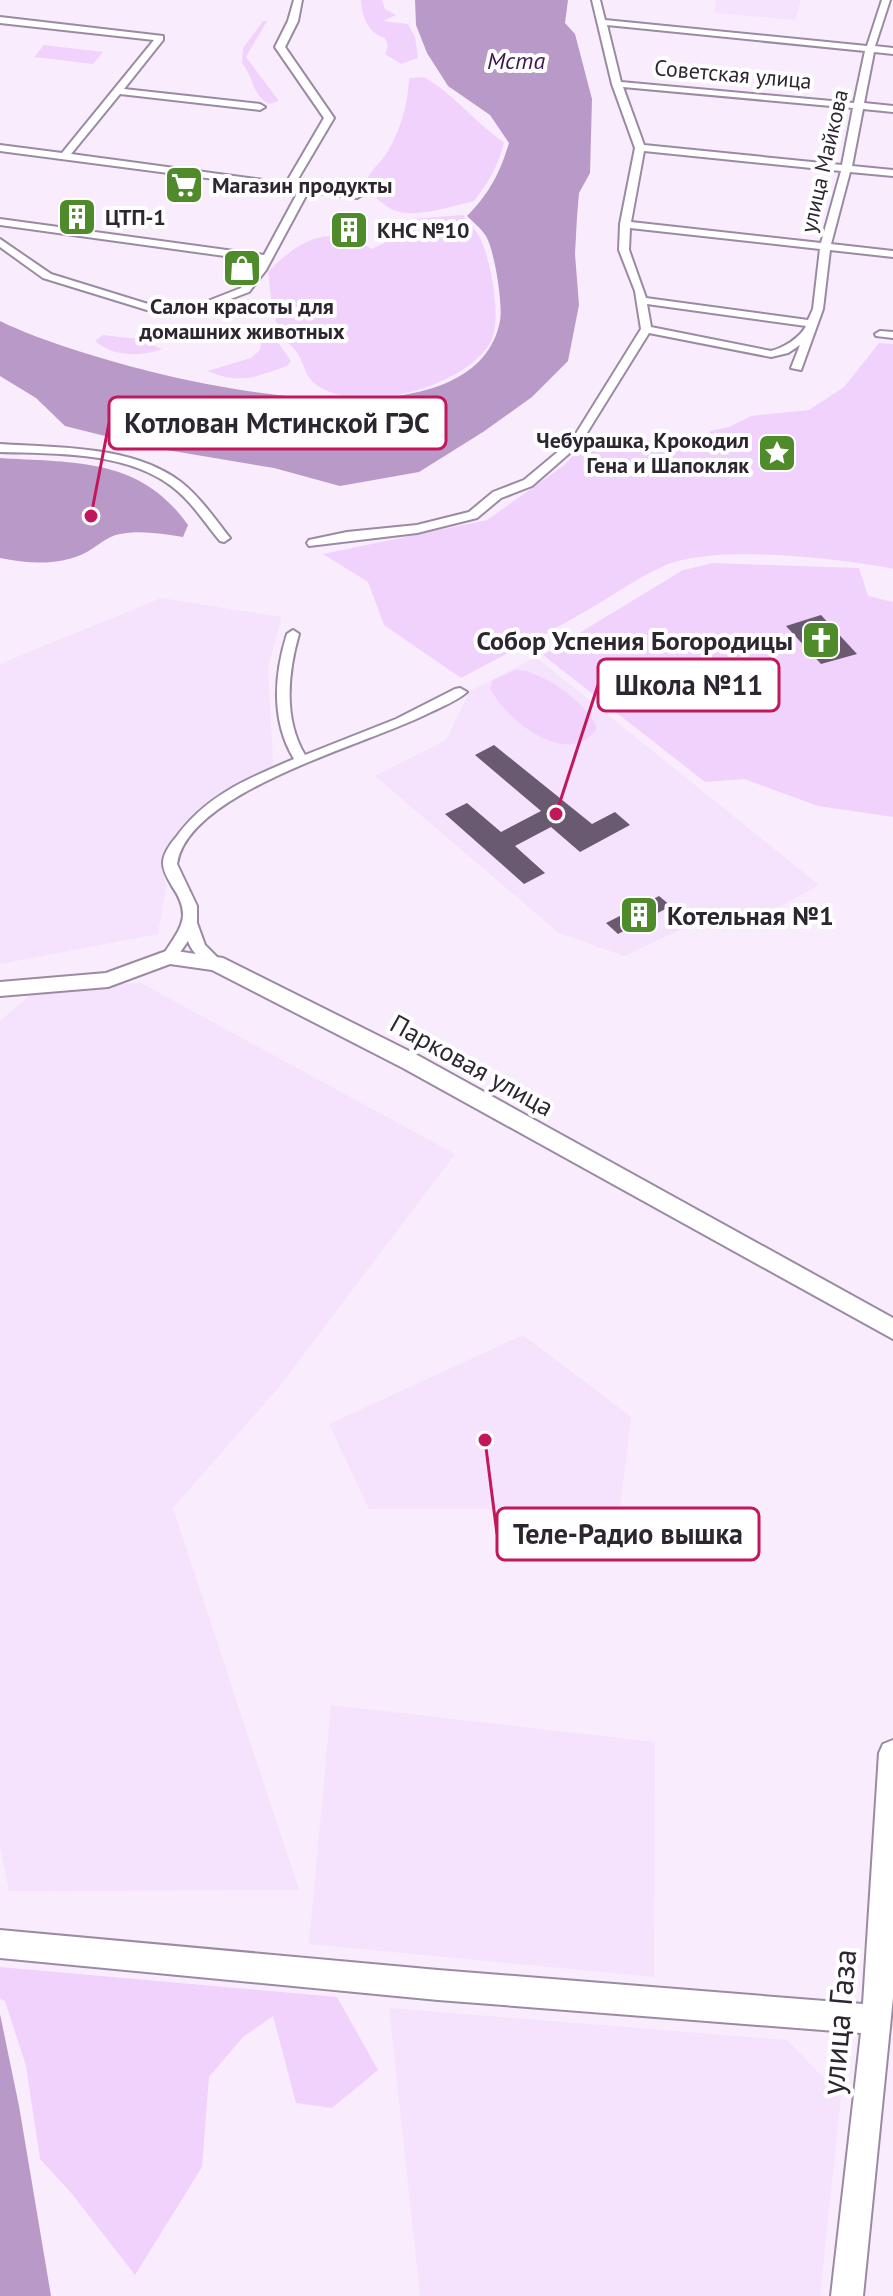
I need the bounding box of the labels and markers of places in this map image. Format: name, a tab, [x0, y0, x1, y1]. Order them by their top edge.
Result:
supermarket icon: Магазин продукты	[163, 164, 205, 206]
place label: Магазин продукты	[212, 171, 392, 199]
building icon: ЦТП-1	[56, 196, 98, 238]
place label: ЦТП-1	[105, 203, 166, 231]
building icon: КНС №10	[328, 209, 370, 251]
place label: КНС №10	[377, 216, 470, 244]
shop icon: Салон красоты для домашних животных	[221, 247, 263, 289]
place label: Салон красоты для домашних животных	[138, 292, 345, 345]
callout: Котлован Мстинской ГЭС	[109, 397, 446, 449]
place label: Чебурашка, Крокодил Гена и Шапокляк	[536, 426, 749, 479]
place icon: Чебурашка, Крокодил Гена и Шапокляк	[756, 432, 798, 474]
church icon: Собор Успения Богородицы	[800, 619, 842, 661]
place label: Собор Успения Богородицы	[477, 624, 793, 657]
callout: Школа №11	[598, 659, 779, 711]
building icon: Котельная №1	[618, 894, 660, 936]
place label: Котельная №1	[667, 899, 834, 932]
callout: Теле-Радио вышка	[497, 1508, 759, 1560]

